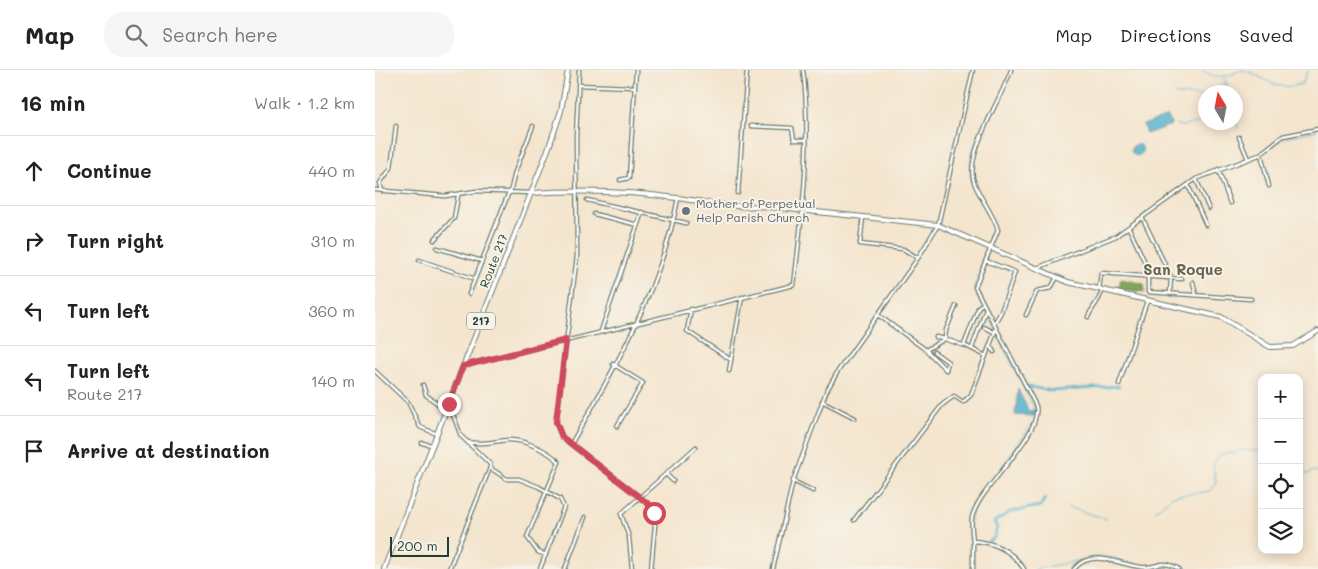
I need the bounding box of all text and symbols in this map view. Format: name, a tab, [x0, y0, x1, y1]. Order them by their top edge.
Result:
search box	[104, 12, 454, 57]
text: Map	[25, 19, 74, 50]
icon: search	[122, 21, 150, 49]
text: Search here	[162, 22, 278, 47]
text: Map	[1055, 23, 1092, 47]
text: Directions	[1120, 23, 1212, 47]
text: Saved	[1240, 23, 1293, 47]
north arrow	[1198, 85, 1243, 130]
text: 16 min	[20, 89, 85, 116]
text: Walk · 1.2 km	[254, 92, 355, 113]
icon: ahead	[20, 157, 48, 185]
text: Continue	[67, 158, 152, 183]
text: 440 m	[308, 160, 355, 181]
place label: Mother of Perpetual Help Parish Church	[696, 195, 816, 225]
marker: Mother of Perpetual Help Parish Church	[680, 205, 692, 217]
icon: right	[20, 227, 48, 255]
text: Turn right	[67, 228, 164, 253]
text: 310 m	[311, 230, 355, 251]
street label: Route 217	[475, 231, 511, 290]
district label: San Roque	[1143, 259, 1223, 279]
icon: left	[20, 297, 48, 325]
text: Turn left	[67, 298, 150, 323]
text: 360 m	[308, 300, 355, 321]
road number: 217	[467, 312, 495, 330]
text: Turn left	[67, 358, 150, 383]
icon: left	[20, 367, 48, 395]
text: 140 m	[311, 370, 355, 391]
map controls	[1258, 374, 1303, 554]
button: +	[1258, 374, 1303, 419]
text: Route 217	[67, 383, 143, 404]
route end	[438, 393, 461, 416]
button: −	[1258, 419, 1303, 464]
icon: arrive	[20, 437, 48, 465]
text: Arrive at destination	[67, 438, 270, 463]
button: locate	[1258, 464, 1303, 509]
route start	[643, 502, 666, 525]
button: layers	[1258, 509, 1303, 554]
scale bar	[390, 534, 449, 557]
text: 200 m	[397, 536, 438, 555]

